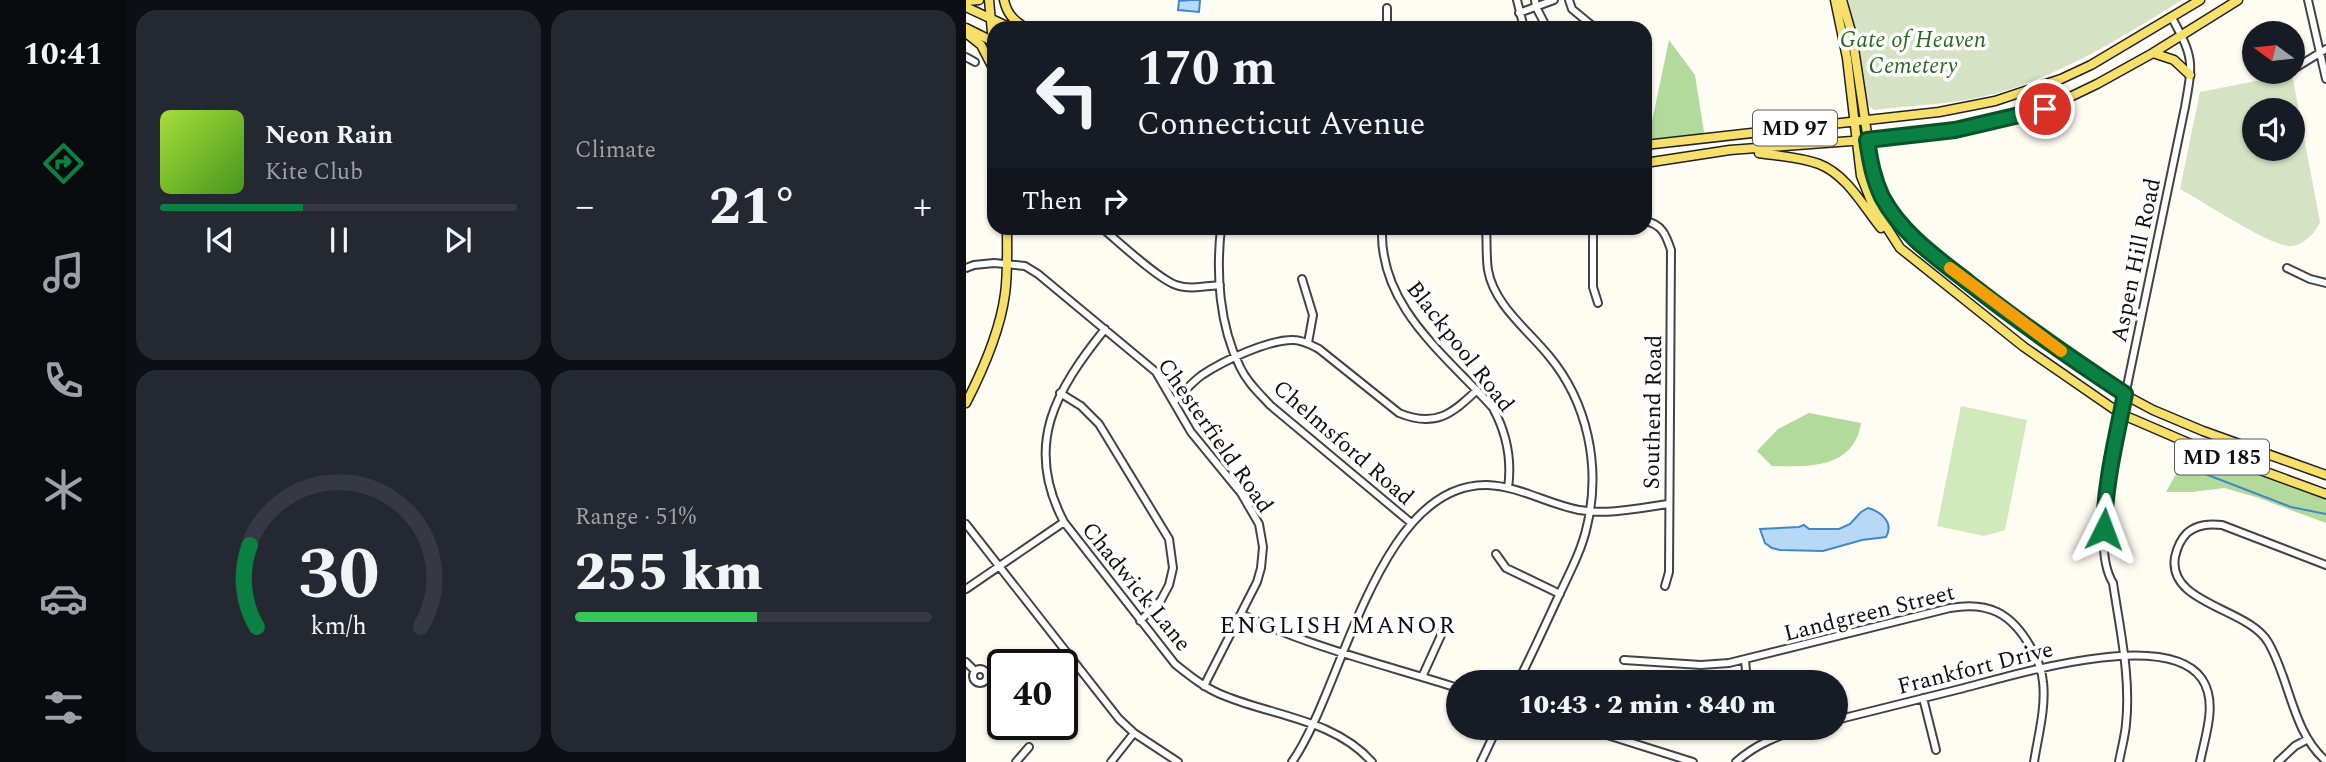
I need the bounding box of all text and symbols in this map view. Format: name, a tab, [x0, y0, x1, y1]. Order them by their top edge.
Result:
north arrow	[2242, 21, 2305, 84]
map controls	[2242, 21, 2305, 161]
park label: Gate of Heaven Cemetery	[1840, 23, 1986, 84]
text: 10:41	[23, 30, 103, 79]
text: 170 m	[1137, 32, 1276, 107]
icon: left	[1022, 49, 1113, 140]
pin	[2015, 79, 2075, 139]
icon: arrive	[2026, 90, 2064, 128]
button: sound	[2242, 98, 2305, 161]
text: Connecticut Avenue	[1137, 100, 1425, 149]
road number: MD 97	[1753, 110, 1837, 146]
text: Neon Rain	[265, 115, 393, 155]
text: Climate	[575, 133, 656, 168]
icon: directions	[39, 139, 88, 188]
text: Kite Club	[265, 155, 363, 190]
text: 21°	[709, 168, 798, 247]
street label: Aspen Hill Road	[2102, 175, 2171, 346]
text: −	[575, 178, 594, 236]
text: +	[913, 178, 932, 236]
text: Then	[1022, 181, 1082, 221]
icon: right	[1096, 182, 1134, 220]
icon: previous	[201, 221, 239, 259]
icon: pause	[320, 221, 358, 259]
icon: next	[439, 221, 477, 259]
icon: music	[39, 248, 88, 297]
street label: Blackpool Road	[1397, 273, 1523, 421]
street label: Southend Road	[1635, 334, 1672, 490]
street label: Chesterfield Road	[1148, 351, 1282, 521]
icon: phone	[39, 356, 88, 405]
street label: Chelmsford Road	[1265, 372, 1422, 515]
road number: MD 185	[2175, 440, 2269, 475]
icon: climate	[39, 465, 88, 514]
position arrow	[2067, 492, 2141, 566]
text: Range · 51%	[575, 500, 696, 535]
street label: Chadwick Lane	[1072, 514, 1199, 660]
text: 30	[298, 520, 379, 631]
text: 255 km	[575, 534, 763, 613]
icon: car	[39, 574, 88, 623]
street label: Landgreen Street	[1780, 575, 1959, 652]
text: km/h	[310, 608, 367, 646]
district label: ENGLISH MANOR	[1219, 608, 1457, 644]
street label: Frankfort Drive	[1894, 632, 2057, 705]
speed limit sign: 40	[987, 649, 1078, 740]
icon: filters	[39, 683, 88, 732]
text: 10:43 · 2 min · 840 m	[1518, 685, 1776, 725]

